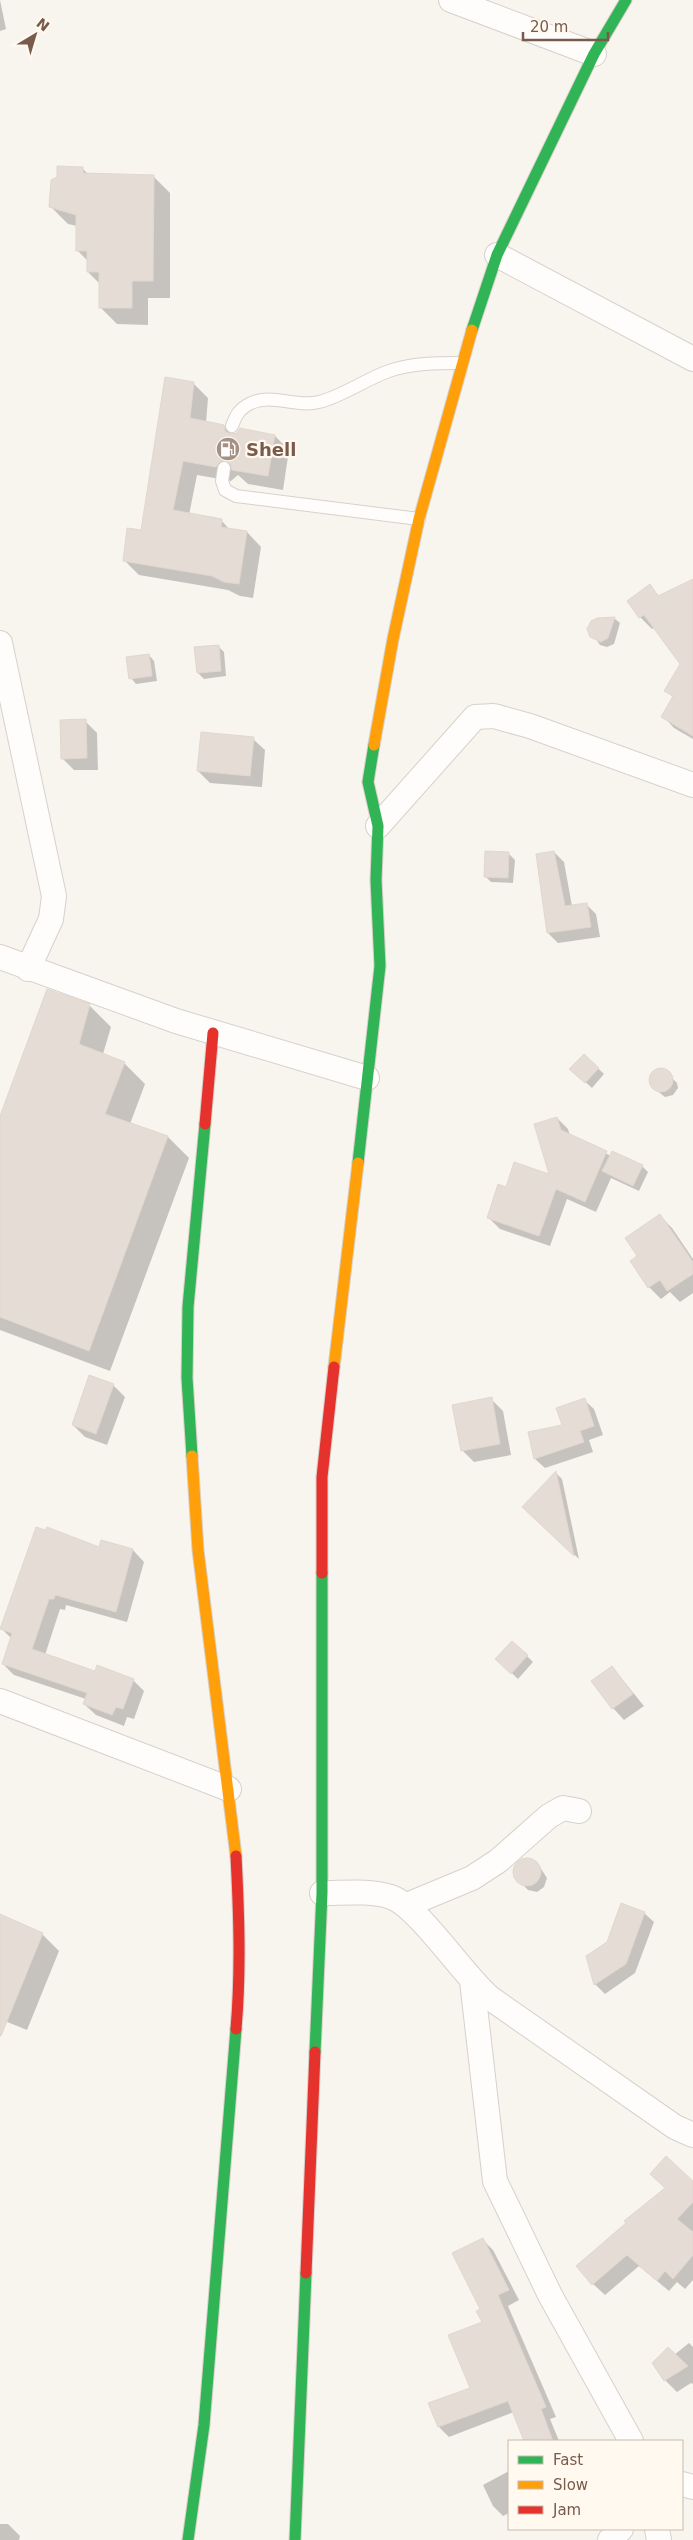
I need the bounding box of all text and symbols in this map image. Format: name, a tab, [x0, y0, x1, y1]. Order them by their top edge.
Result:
north arrow	[10, 10, 60, 60]
scale bar	[523, 10, 608, 42]
text: N	[33, 15, 53, 35]
text: 20 m	[530, 18, 568, 36]
fuel station icon: Shell	[215, 436, 241, 462]
place label: Shell	[246, 439, 296, 460]
legend	[508, 2440, 683, 2530]
text: Fast	[553, 2451, 583, 2469]
text: Slow	[553, 2476, 588, 2494]
text: Jam	[552, 2501, 581, 2519]

